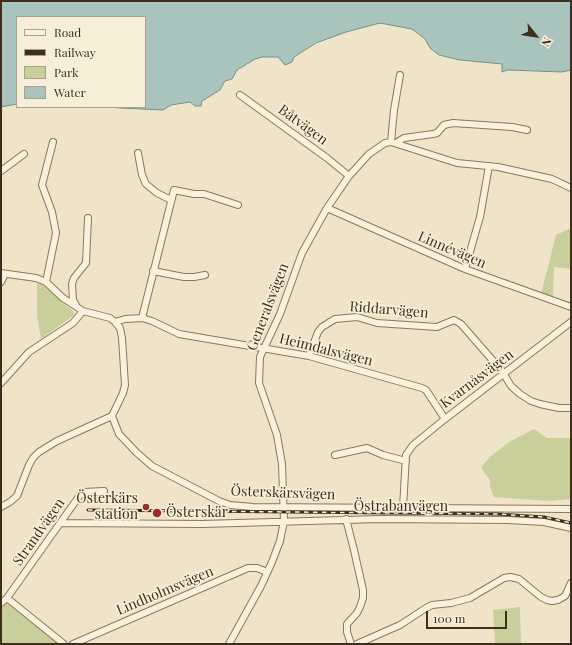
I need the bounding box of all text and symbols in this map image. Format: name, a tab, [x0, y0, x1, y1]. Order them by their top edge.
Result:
legend	[16, 16, 146, 108]
north arrow	[516, 16, 556, 56]
text: Road	[54, 24, 81, 40]
text: N	[538, 35, 555, 49]
text: Railway	[54, 44, 96, 60]
text: Park	[54, 64, 79, 80]
text: Water	[54, 84, 86, 100]
street label: Båtvägen	[275, 101, 331, 149]
street label: Linnévägen	[415, 228, 489, 272]
street label: Generalsvägen	[244, 261, 292, 353]
street label: Riddarvägen	[349, 298, 429, 322]
street label: Heimdalsvägen	[278, 330, 374, 370]
street label: Kvarnåsvägen	[437, 346, 517, 412]
street label: Österskärsvägen	[230, 483, 336, 503]
place label: Österkärs station	[76, 491, 138, 524]
street label: Strandvägen	[10, 495, 68, 569]
street label: Östrabanvägen	[354, 499, 448, 515]
marker: Österkärs station	[141, 502, 151, 512]
place label: Österskär	[166, 505, 228, 521]
marker: Österskär	[151, 507, 163, 519]
street label: Lindholmsvägen	[114, 563, 216, 619]
scale bar	[428, 603, 509, 629]
text: 100 m	[433, 610, 465, 626]

